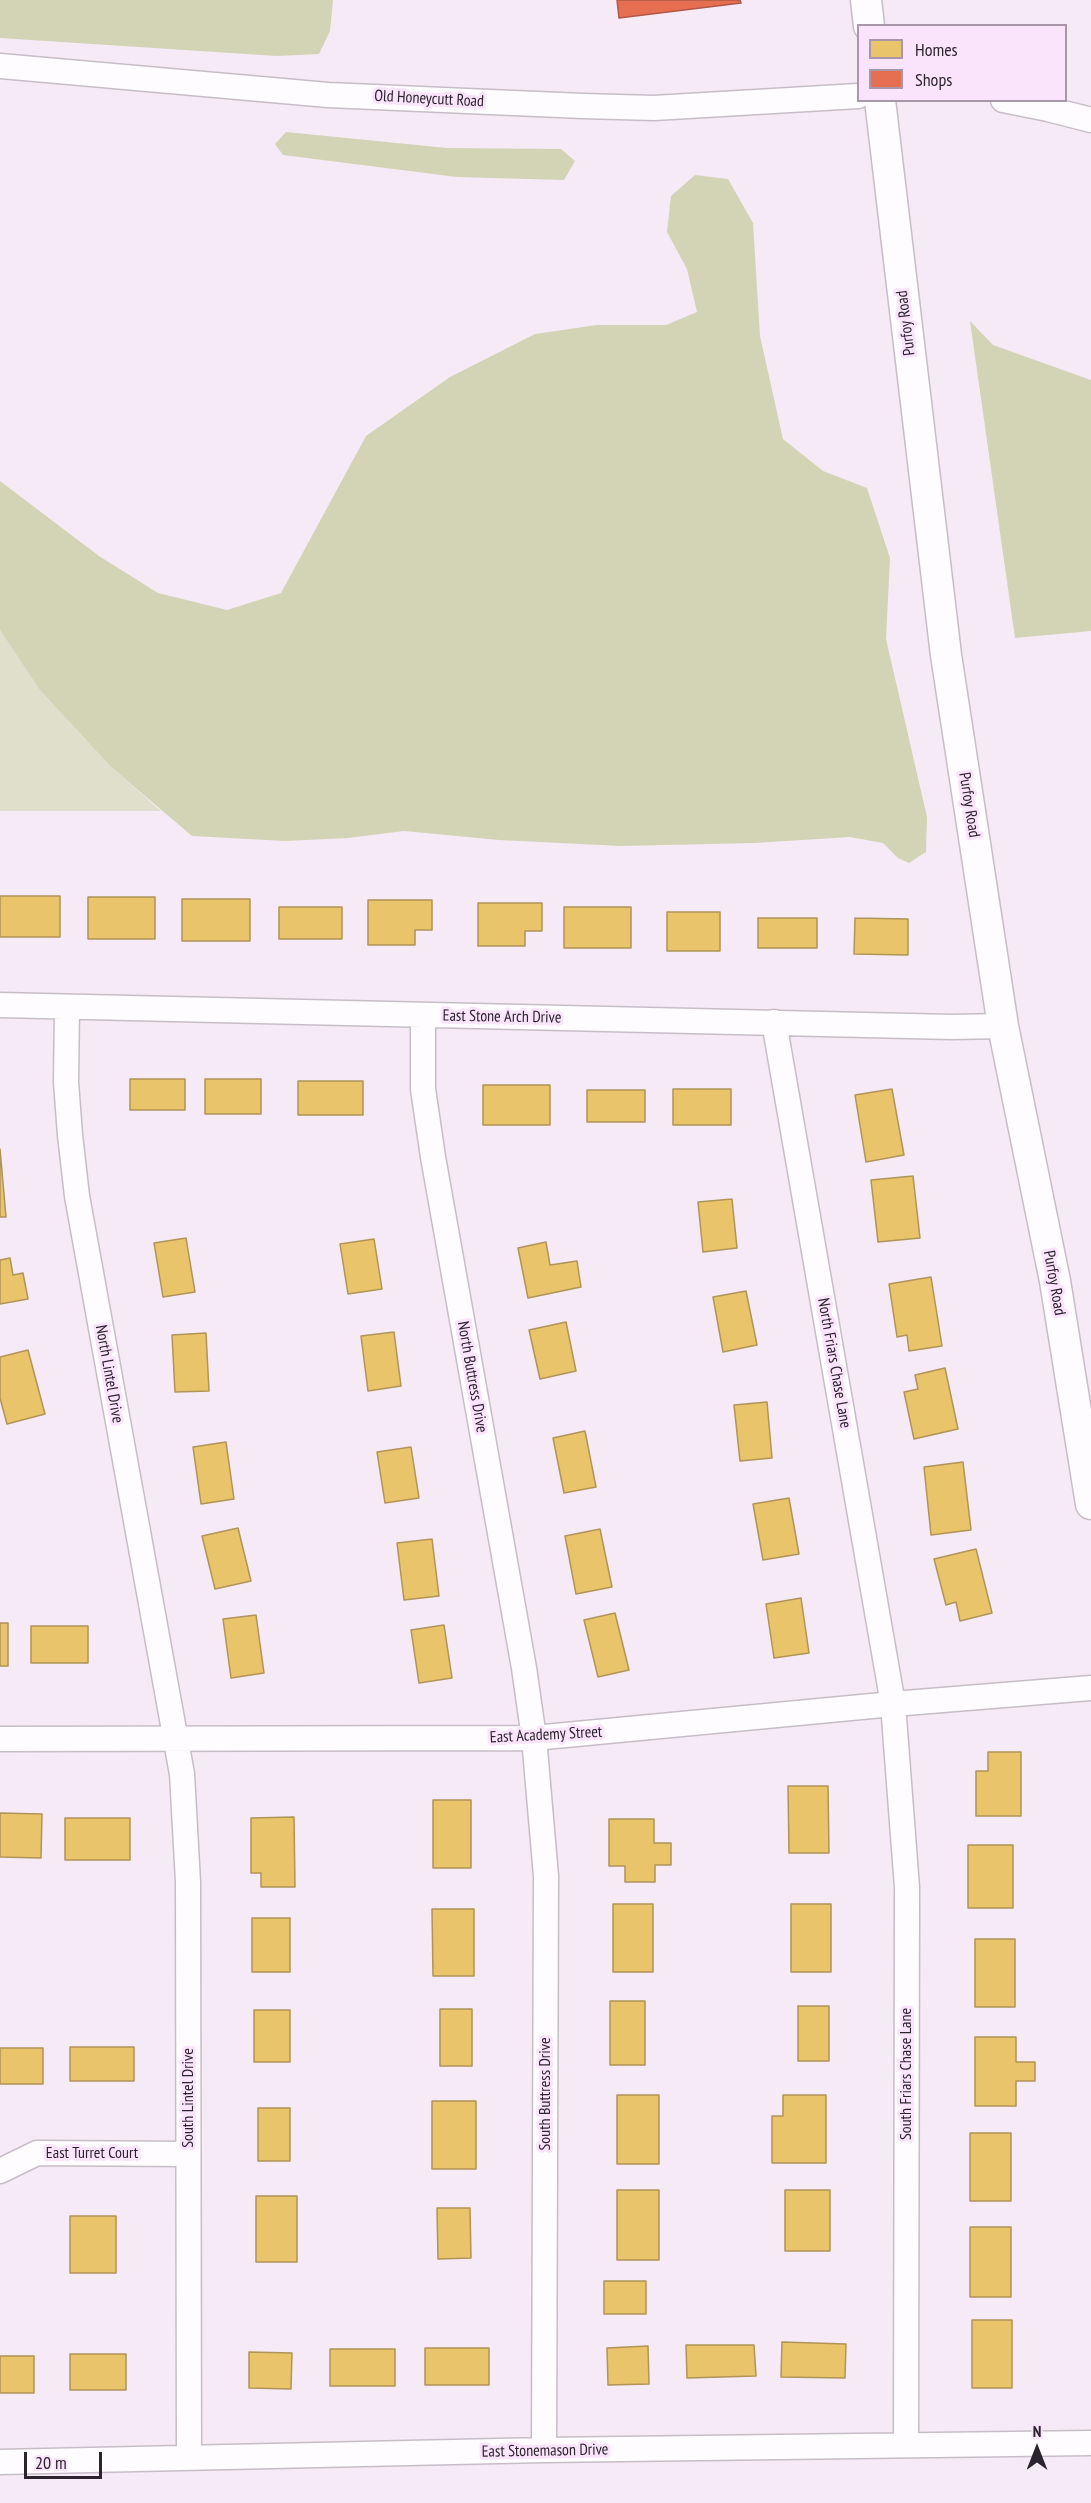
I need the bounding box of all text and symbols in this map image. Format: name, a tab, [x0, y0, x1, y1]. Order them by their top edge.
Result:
legend	[857, 24, 1067, 102]
text: Homes	[915, 38, 958, 61]
text: Shops	[915, 68, 952, 91]
street label: Old Honeycutt Road	[374, 87, 484, 111]
street label: Purfoy Road	[892, 289, 920, 357]
street label: Purfoy Road	[954, 771, 984, 839]
street label: East Stone Arch Drive	[443, 1006, 561, 1028]
street label: Purfoy Road	[1039, 1249, 1069, 1317]
street label: North Friars Chase Lane	[813, 1296, 855, 1430]
street label: North Buttress Drive	[453, 1320, 491, 1434]
street label: North Lintel Drive	[91, 1323, 127, 1425]
street label: East Academy Street	[489, 1722, 603, 1748]
street label: South Friars Chase Lane	[896, 2008, 916, 2140]
street label: South Buttress Drive	[535, 2037, 555, 2151]
street label: South Lintel Drive	[178, 2048, 198, 2148]
street label: East Turret Court	[46, 2143, 138, 2163]
north arrow	[1007, 2419, 1067, 2479]
text: N	[1033, 2421, 1041, 2441]
scale bar	[27, 2440, 105, 2478]
street label: East Stonemason Drive	[481, 2440, 609, 2462]
text: 20 m	[35, 2451, 67, 2474]

